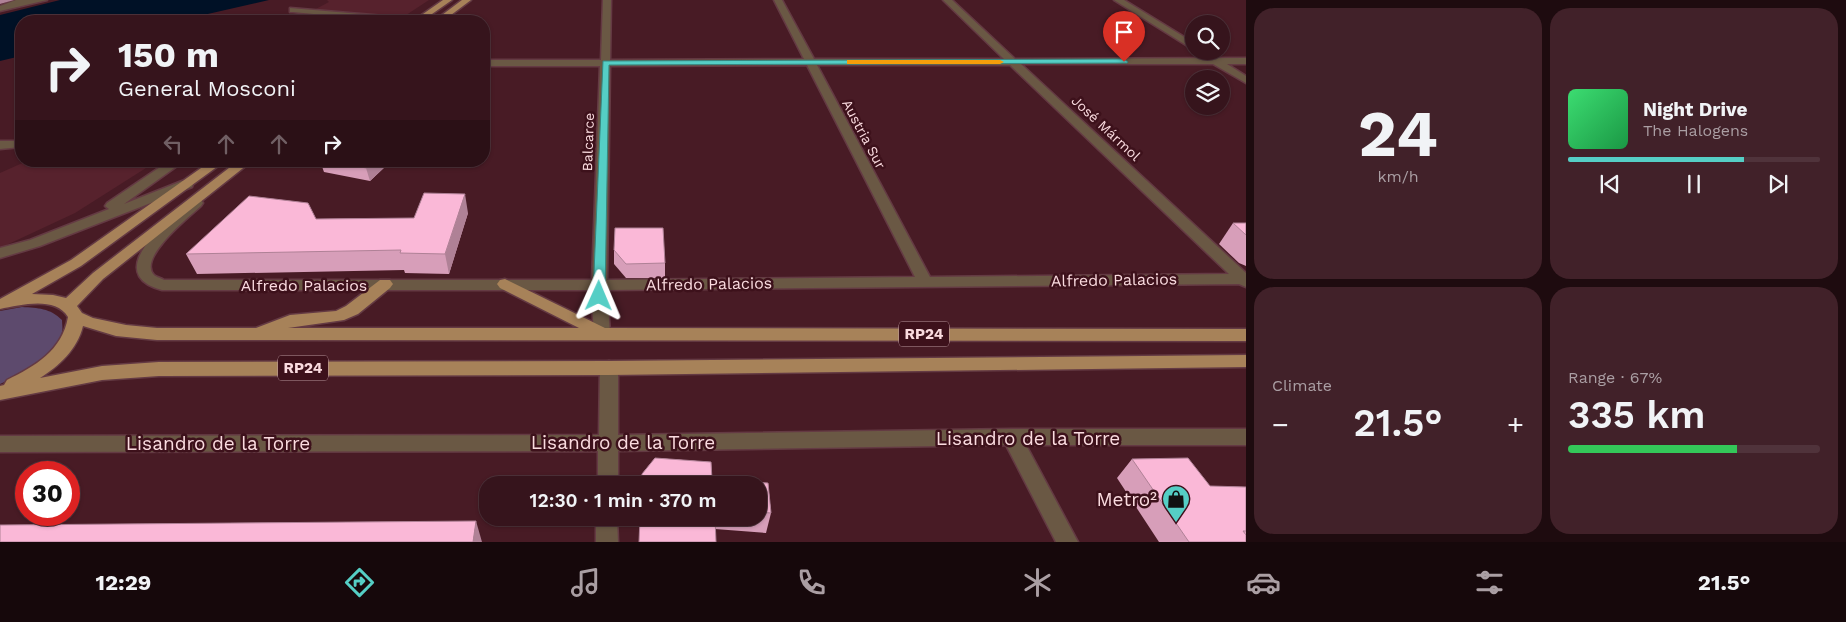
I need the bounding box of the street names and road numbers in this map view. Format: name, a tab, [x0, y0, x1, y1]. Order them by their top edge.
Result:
street label: José Mármol	[1068, 92, 1144, 164]
street label: Austria Sur	[839, 97, 889, 172]
street label: Balcarce	[579, 112, 597, 172]
street label: Alfredo Palacios	[1051, 269, 1177, 291]
street label: Alfredo Palacios	[646, 273, 772, 295]
street label: Alfredo Palacios	[241, 276, 367, 295]
road number: RP24	[899, 322, 949, 346]
road number: RP24	[278, 356, 328, 380]
street label: Lisandro de la Torre	[936, 427, 1120, 450]
street label: Lisandro de la Torre	[531, 431, 715, 454]
street label: Lisandro de la Torre	[126, 432, 310, 455]

